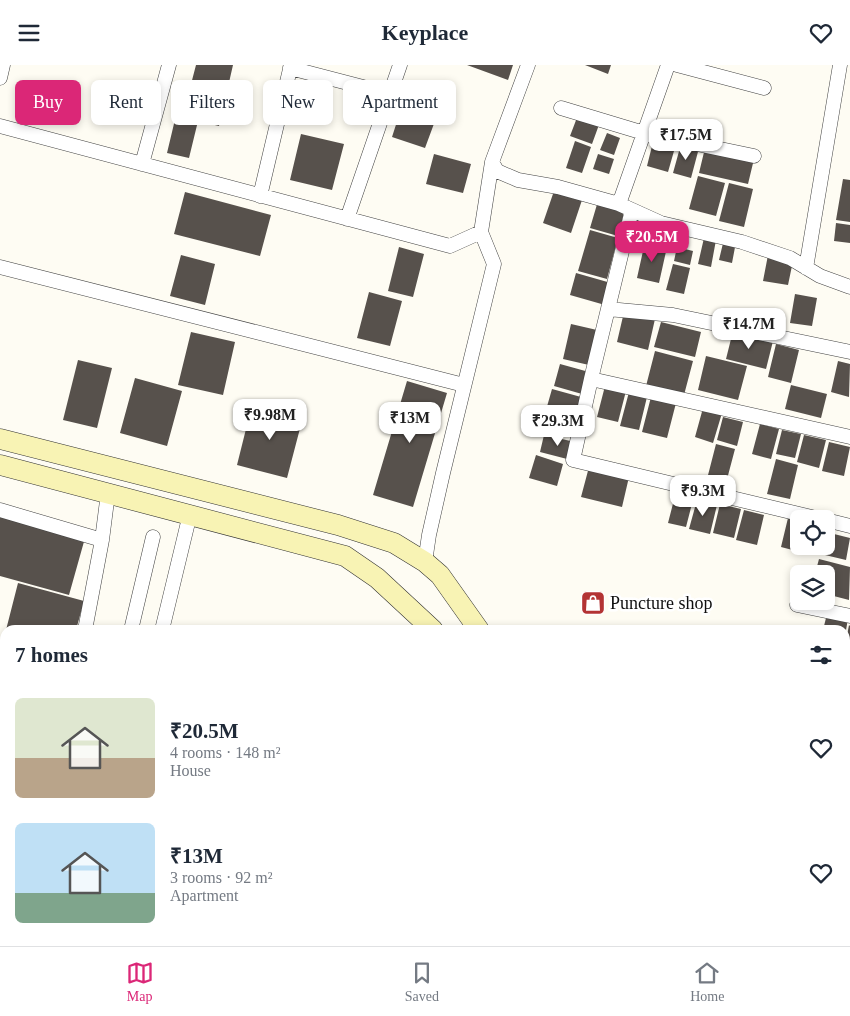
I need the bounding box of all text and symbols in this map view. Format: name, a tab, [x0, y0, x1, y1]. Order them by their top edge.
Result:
icon: menu	[15, 19, 43, 47]
icon: heart	[807, 19, 835, 47]
text: Keyplace	[382, 20, 468, 45]
chip: Buy	[15, 80, 81, 125]
chip: Rent	[91, 80, 161, 125]
chip: Filters	[171, 80, 253, 125]
chip: New	[263, 80, 333, 125]
chip: Apartment	[343, 80, 456, 125]
pin: ₹17.5M	[645, 119, 727, 161]
text: ₹17.5M	[660, 126, 712, 143]
pin: ₹20.5M	[611, 221, 693, 263]
text: ₹20.5M	[626, 228, 678, 245]
pin: ₹14.7M	[708, 307, 790, 350]
text: ₹14.7M	[723, 315, 775, 332]
pin: ₹9.98M	[229, 399, 311, 441]
pin: ₹13M	[380, 401, 440, 444]
pin: ₹29.3M	[517, 405, 599, 447]
text: ₹9.98M	[244, 406, 296, 423]
text: ₹13M	[390, 409, 430, 426]
text: ₹29.3M	[532, 412, 584, 429]
pin: ₹9.3M	[668, 475, 738, 517]
text: ₹9.3M	[681, 482, 725, 499]
map controls	[790, 510, 835, 610]
button: locate	[790, 510, 835, 555]
button: layers	[790, 565, 835, 610]
shop icon: Puncture shop	[580, 590, 606, 616]
place label: Puncture shop	[610, 593, 713, 613]
icon: filters	[807, 641, 835, 669]
text: 7 homes	[15, 643, 88, 667]
icon: home	[55, 718, 115, 778]
text: ₹20.5M	[170, 719, 239, 743]
icon: heart	[807, 734, 835, 762]
text: 4 rooms · 148 m²	[170, 744, 281, 761]
text: House	[170, 762, 211, 779]
icon: home	[55, 843, 115, 903]
text: ₹13M	[170, 844, 223, 868]
icon: heart	[807, 859, 835, 887]
text: 3 rooms · 92 m²	[170, 869, 273, 886]
text: Apartment	[170, 887, 238, 904]
tab: Map	[126, 959, 154, 1005]
tab: Saved	[405, 959, 439, 1005]
tab: Home	[690, 959, 724, 1005]

